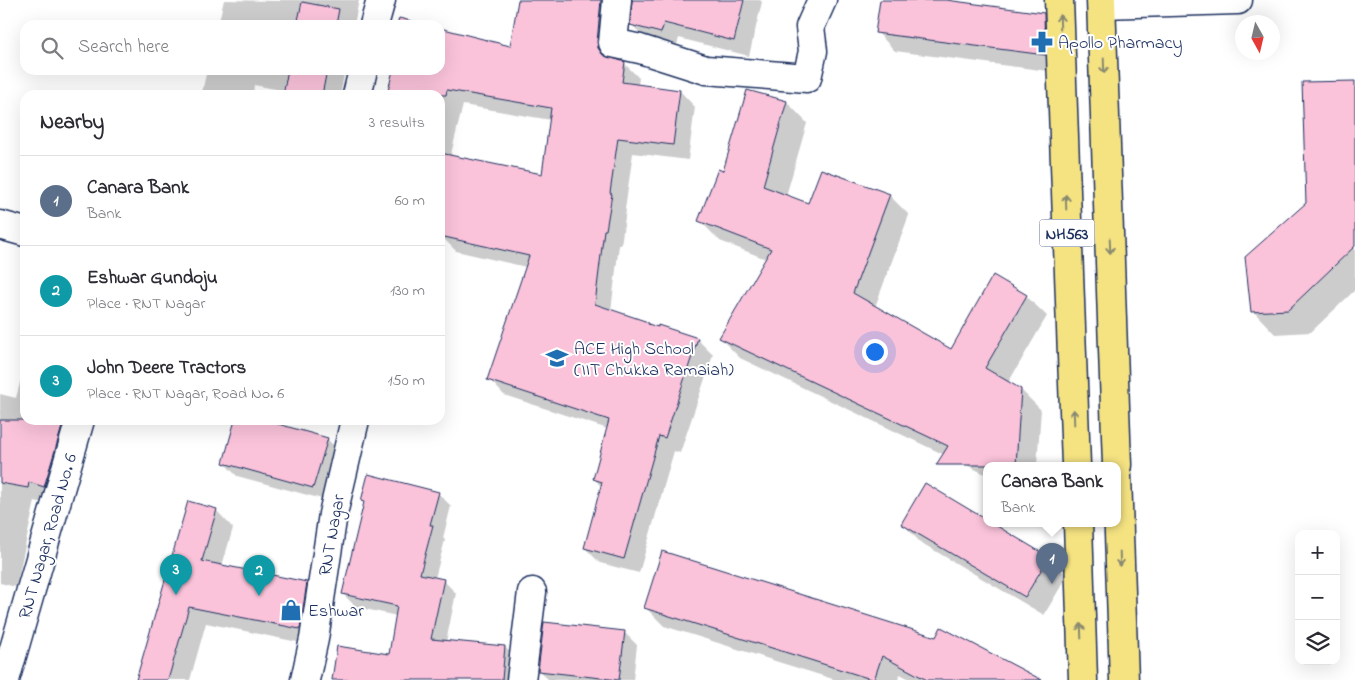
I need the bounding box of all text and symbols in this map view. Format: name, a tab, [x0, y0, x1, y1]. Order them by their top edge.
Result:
one-way arrow	[1055, 14, 1064, 30]
north arrow	[1235, 15, 1280, 60]
search box	[20, 20, 445, 75]
pharmacy icon: Apollo Pharmacy	[1029, 29, 1055, 55]
place label: Apollo Pharmacy	[1058, 31, 1183, 57]
icon: search	[38, 34, 66, 62]
text: Search here	[78, 34, 169, 61]
one-way arrow	[1099, 58, 1108, 74]
text: Nearby	[40, 108, 104, 138]
text: 3 results	[369, 111, 425, 135]
text: Canara Bank	[87, 175, 189, 202]
text: 1	[53, 189, 59, 213]
text: 60 m	[395, 189, 425, 213]
one-way arrow	[1061, 194, 1071, 210]
text: Bank	[87, 202, 121, 226]
road number: NH563	[1040, 220, 1094, 247]
one-way arrow	[1105, 238, 1114, 254]
text: Eshwar Gundoju	[87, 265, 217, 292]
text: 2	[52, 279, 60, 303]
text: 130 m	[390, 279, 425, 303]
text: Place · RNT Nagar	[87, 292, 205, 316]
place label: ACE High School (IIT Chukka Ramaiah)	[574, 337, 734, 384]
your location	[862, 339, 888, 365]
school or university icon: ACE High School (IIT Chukka Ramaiah)	[544, 345, 570, 371]
text: John Deere Tractors	[87, 355, 246, 382]
text: 3	[53, 369, 59, 393]
text: 150 m	[387, 369, 425, 393]
text: Place · RNT Nagar, Road No. 6	[87, 382, 284, 406]
one-way arrow	[1069, 409, 1079, 425]
street label: RNT Nagar, Road No. 6	[13, 451, 86, 623]
popup	[983, 462, 1121, 527]
text: Canara Bank	[1001, 469, 1103, 496]
street label: RNT Nagar	[313, 492, 354, 578]
text: Bank	[1001, 496, 1035, 520]
map controls	[1295, 530, 1340, 665]
button: +	[1295, 530, 1340, 575]
pin: 1	[1036, 543, 1068, 584]
one-way arrow	[1115, 550, 1124, 566]
pin: 3	[160, 554, 192, 595]
pin: 2	[243, 555, 275, 596]
button: −	[1295, 575, 1340, 620]
shop icon: Eshwar	[278, 597, 304, 623]
place label: Eshwar	[308, 599, 364, 625]
button: layers	[1295, 620, 1340, 665]
one-way arrow	[1077, 624, 1086, 640]

